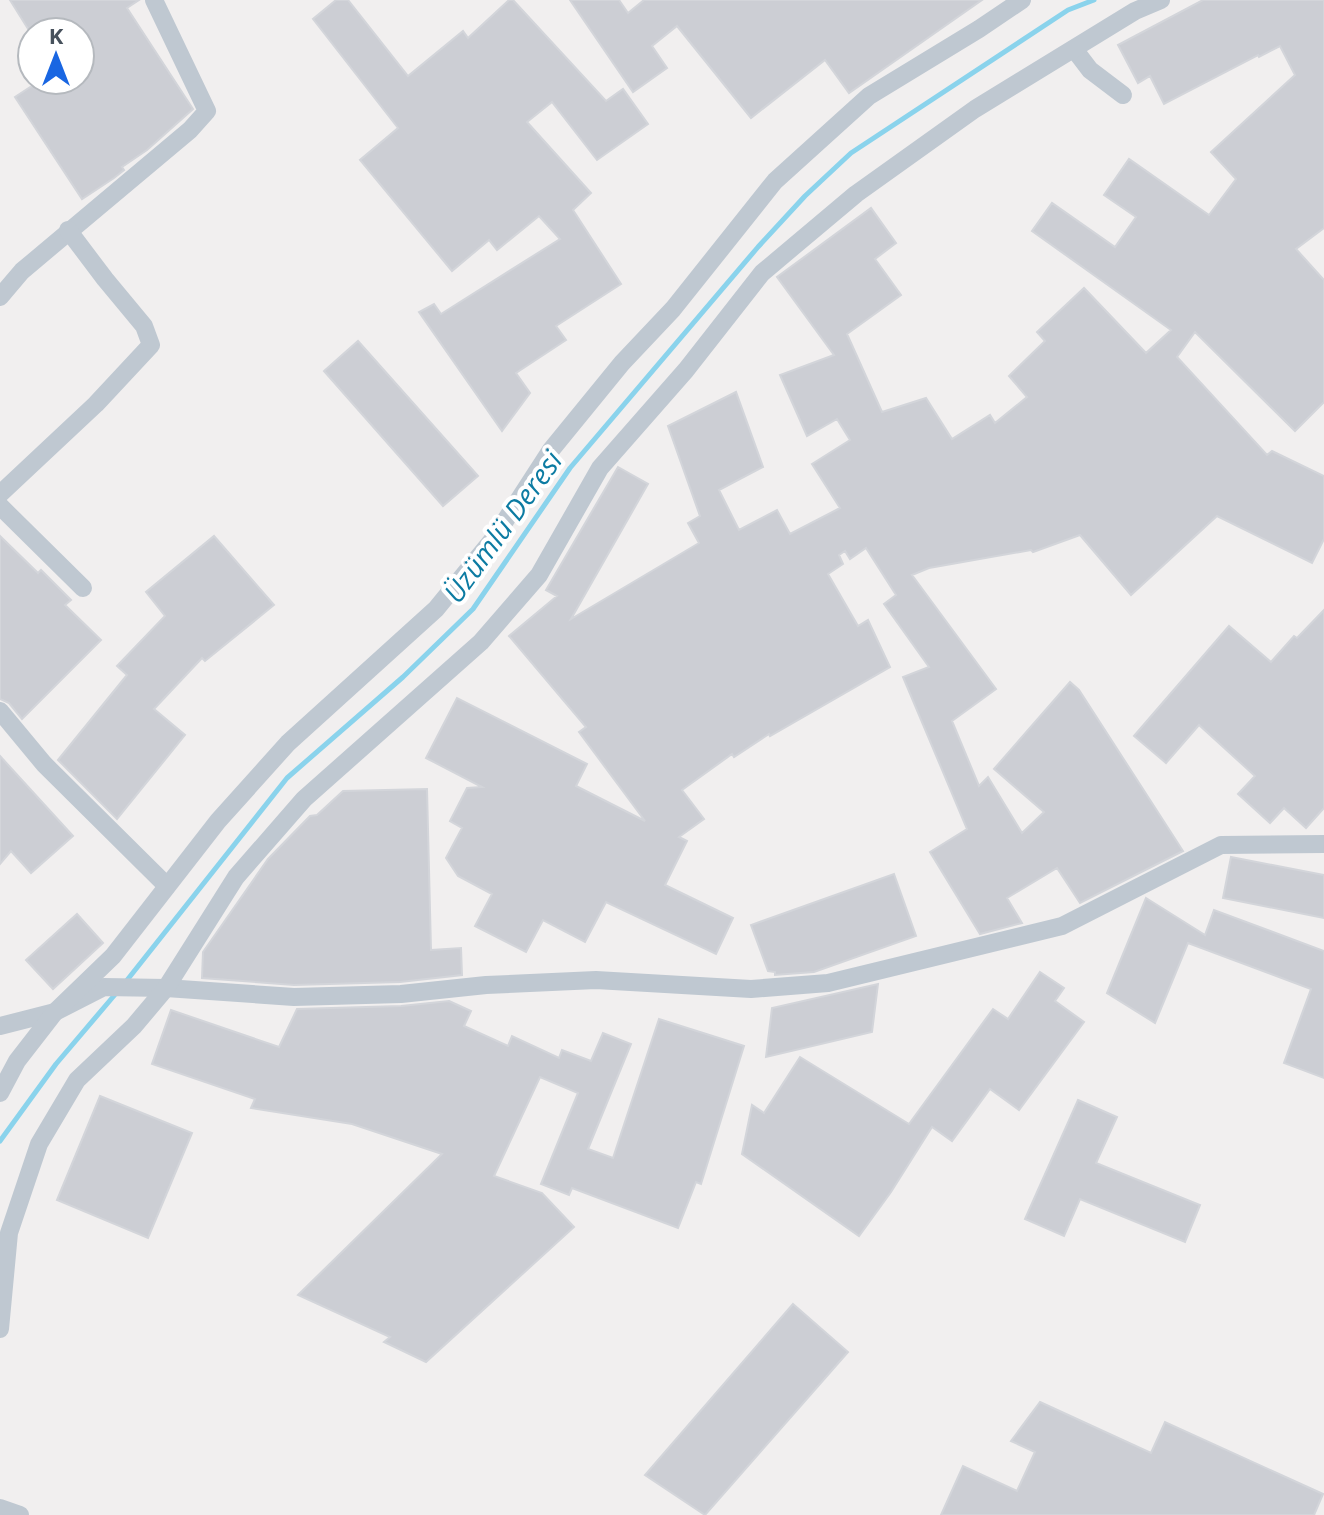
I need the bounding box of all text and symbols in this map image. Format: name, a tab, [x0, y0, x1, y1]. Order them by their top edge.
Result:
north arrow	[16, 16, 96, 96]
text: K	[49, 20, 64, 50]
water label: Üzümlü Deresi	[434, 442, 571, 610]

